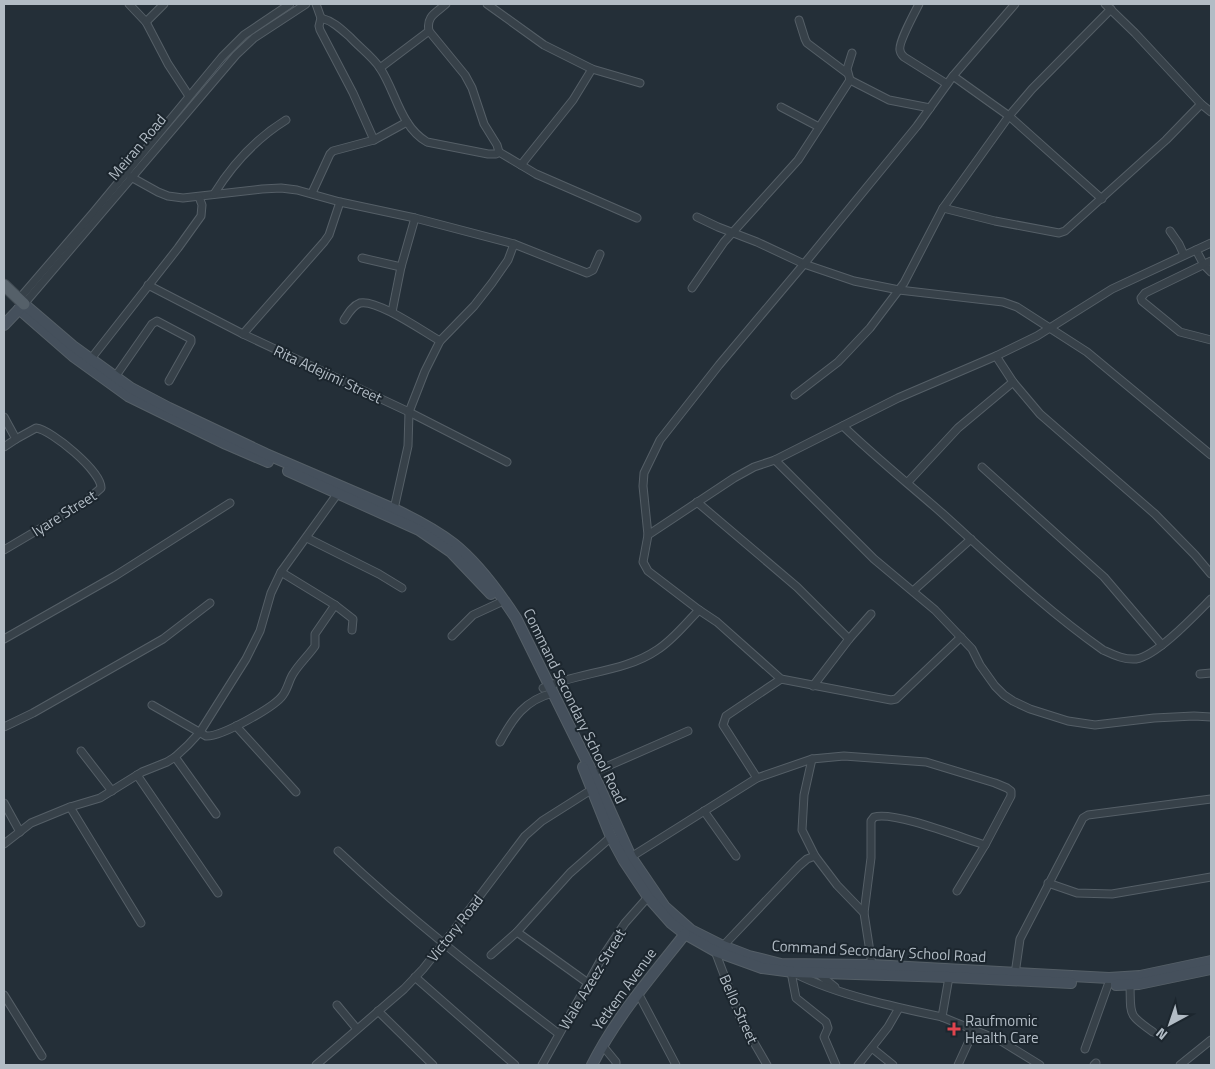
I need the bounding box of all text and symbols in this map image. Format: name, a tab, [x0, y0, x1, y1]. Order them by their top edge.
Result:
street label: Meiran Road	[103, 109, 171, 185]
street label: Rita Adejimi Street	[270, 339, 387, 410]
street label: Iyare Street	[27, 484, 102, 542]
street label: Command Secondary School Road	[518, 604, 632, 808]
street label: Victory Road	[421, 889, 489, 967]
street label: Wale Azeez Street	[553, 923, 632, 1034]
street label: Command Secondary School Road	[771, 934, 987, 968]
street label: Yetkem Avenue	[586, 943, 662, 1035]
street label: Bello Street	[714, 971, 765, 1048]
north arrow	[1145, 999, 1195, 1049]
place label: Raufmomic Health Care	[965, 1009, 1039, 1049]
marker: Raufmomic Health Care	[947, 1022, 961, 1036]
text: N	[1151, 1023, 1172, 1046]

